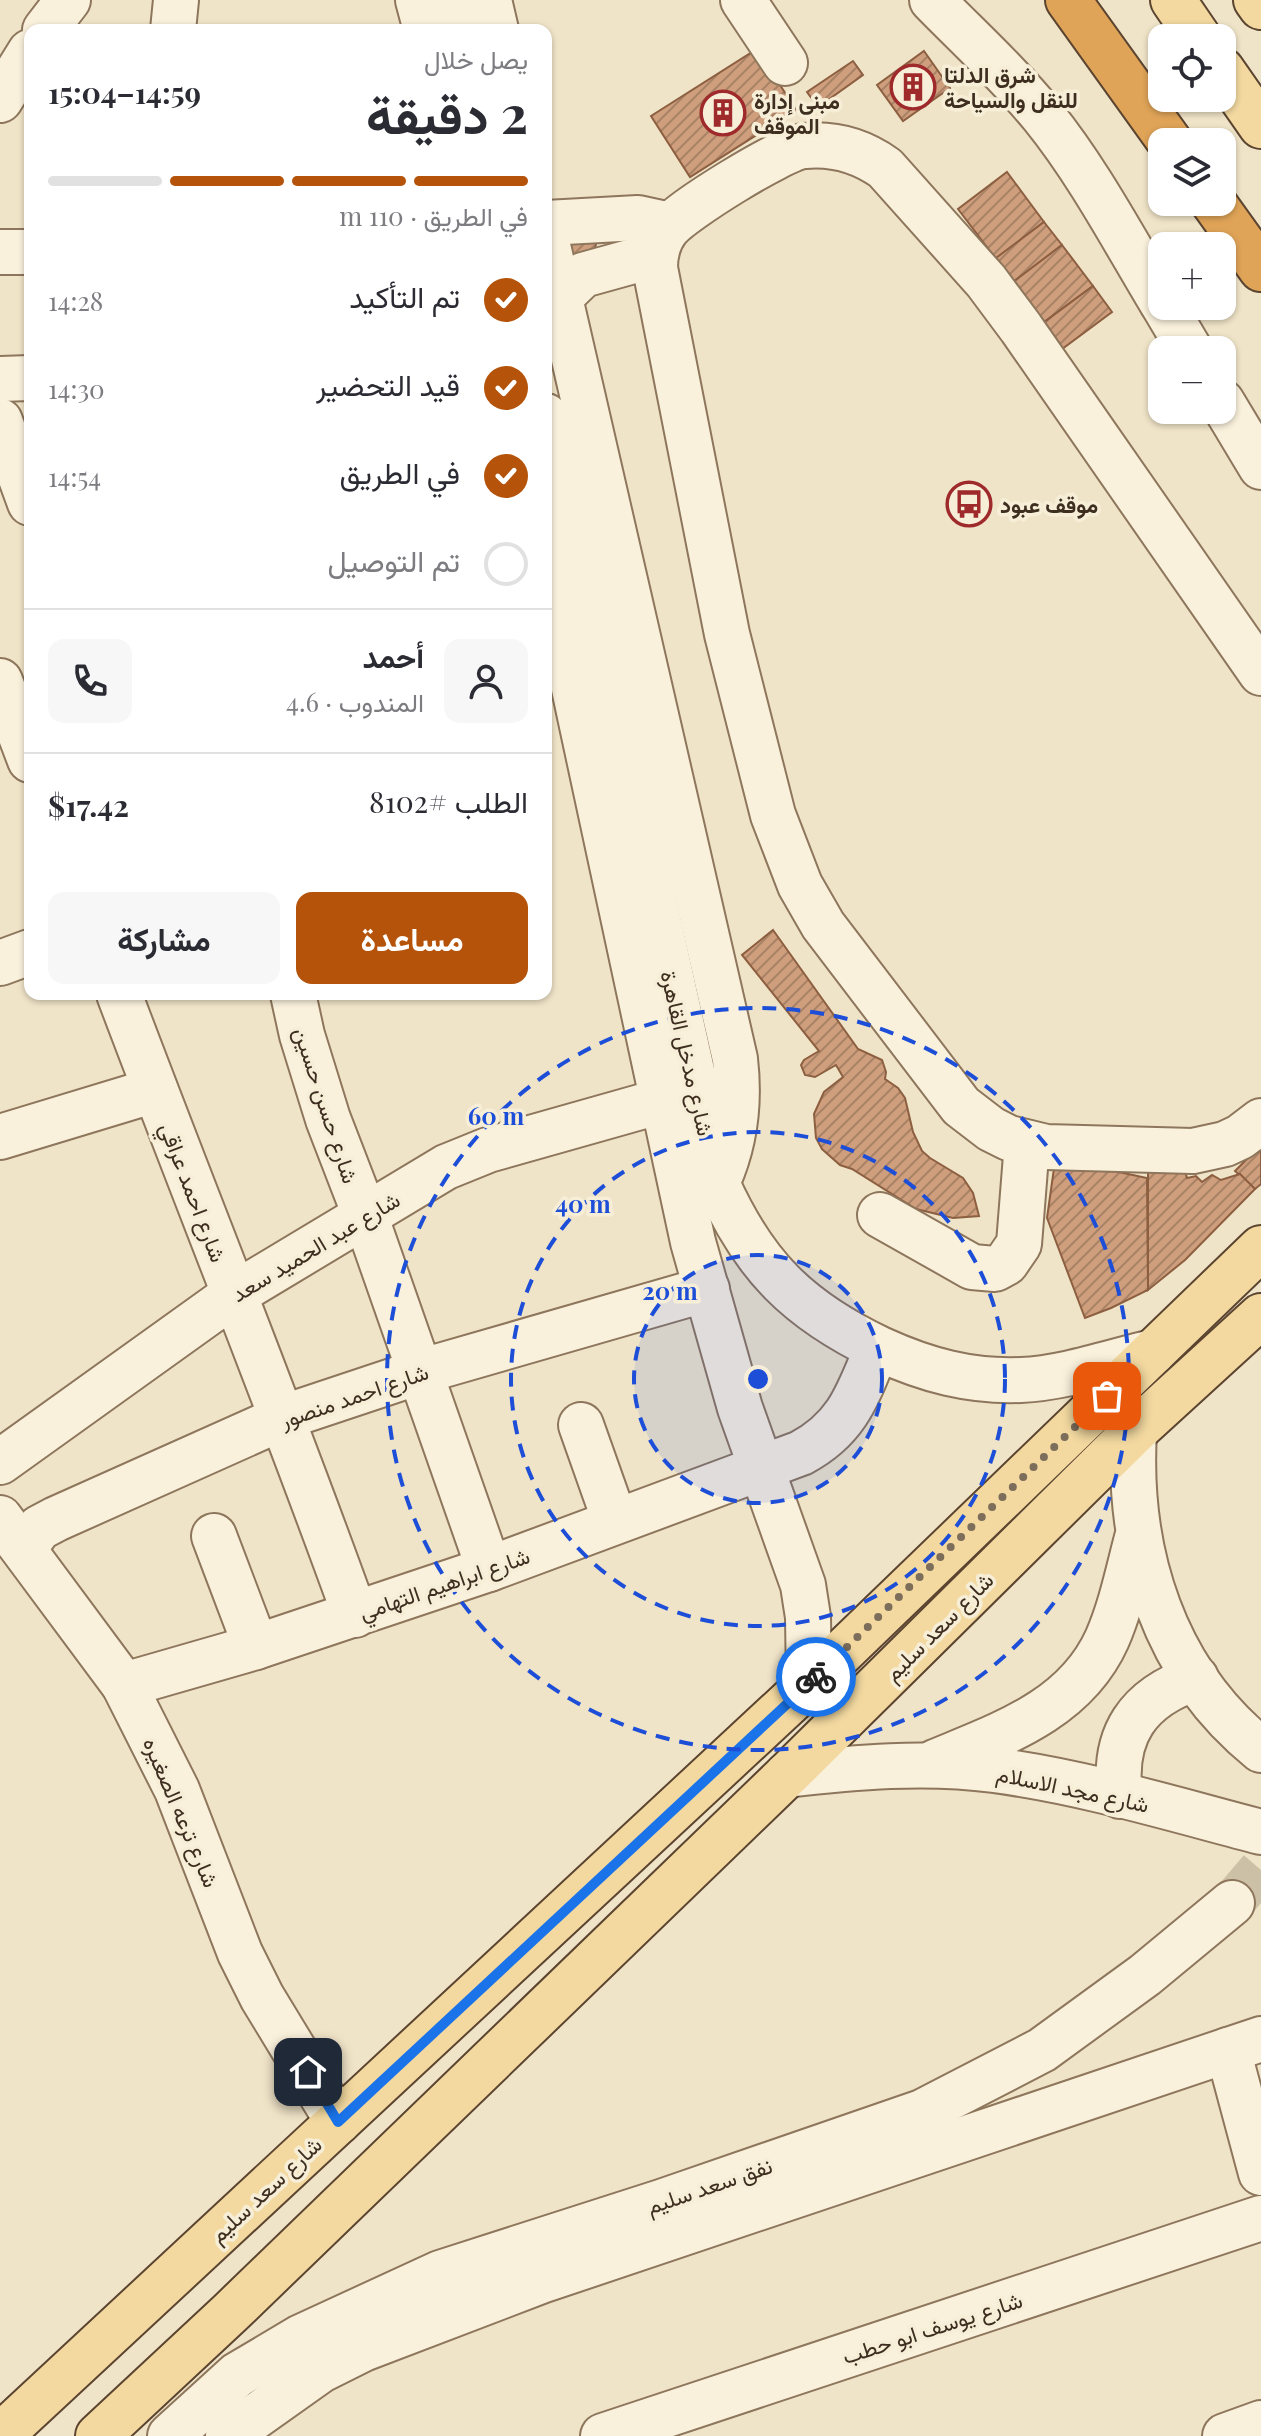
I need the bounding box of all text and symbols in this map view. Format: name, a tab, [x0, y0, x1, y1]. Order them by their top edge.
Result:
map controls	[1148, 24, 1236, 424]
button: locate	[1148, 24, 1236, 112]
text: يصل خلال	[424, 41, 528, 76]
place label: شرق الدلتا للنقل والسياحة	[944, 59, 1078, 114]
building icon: شرق الدلتا للنقل والسياحة	[889, 63, 937, 111]
text: 14:59–15:04	[48, 72, 201, 112]
text: 2 دقيقة	[366, 78, 528, 147]
place label: مبنى إدارة الموقف	[754, 85, 840, 140]
building icon: مبنى إدارة الموقف	[699, 89, 747, 137]
button: layers	[1148, 128, 1236, 216]
text: في الطريق · 110 m	[339, 198, 528, 233]
button: +	[1148, 232, 1236, 320]
text: تم التأكيد	[349, 276, 460, 316]
icon: check	[484, 278, 528, 322]
text: 14:28	[48, 283, 103, 318]
button: −	[1148, 336, 1236, 424]
text: قيد التحضير	[316, 364, 460, 404]
icon: check	[484, 366, 528, 410]
text: 14:30	[48, 371, 105, 406]
text: في الطريق	[339, 452, 460, 492]
icon: check	[484, 454, 528, 498]
text: 14:54	[48, 459, 101, 494]
bus stop icon: موقف عبود	[945, 480, 993, 528]
place label: موقف عبود	[1000, 489, 1098, 519]
text: تم التوصيل	[328, 540, 460, 580]
text: أحمد	[362, 636, 424, 676]
button: phone	[48, 639, 132, 723]
button: person	[444, 639, 528, 723]
text: المندوب · 4.6	[286, 684, 424, 719]
text: الطلب #8102	[369, 781, 528, 821]
text: $17.42	[48, 785, 129, 825]
button: مشاركة	[48, 892, 280, 984]
button: مساعدة	[296, 892, 528, 984]
street label: شارع مدخل القاهرة	[653, 967, 722, 1139]
street label: شارع حسن حسين	[287, 1023, 366, 1187]
text: 60 m	[468, 1099, 524, 1131]
street label: شارع احمد عراقي	[149, 1118, 234, 1268]
street label: شارع عبد الحميد سعد	[225, 1184, 405, 1309]
text: 40 m	[555, 1187, 611, 1219]
text: 20 m	[642, 1274, 698, 1306]
street label: شارع احمد منصور	[275, 1356, 432, 1436]
pin	[1073, 1362, 1141, 1430]
centre of rings	[744, 1365, 772, 1393]
icon: bag	[1085, 1374, 1129, 1418]
street label: شارع ابراهيم التهامي	[355, 1540, 535, 1631]
street label: شارع سعد سليم	[877, 1565, 1000, 1688]
courier	[776, 1637, 856, 1717]
icon: bike	[794, 1655, 838, 1699]
street label: شارع ترعه الصغيره	[136, 1732, 227, 1892]
street label: شارع مجد الاسلام	[994, 1757, 1152, 1820]
pin	[274, 2038, 342, 2106]
icon: home	[286, 2050, 330, 2094]
street label: شارع سعد سليم	[202, 2129, 328, 2250]
street label: نفق سعد سليم	[642, 2149, 776, 2221]
street label: شارع يوسف ابو حطب	[838, 2284, 1026, 2371]

